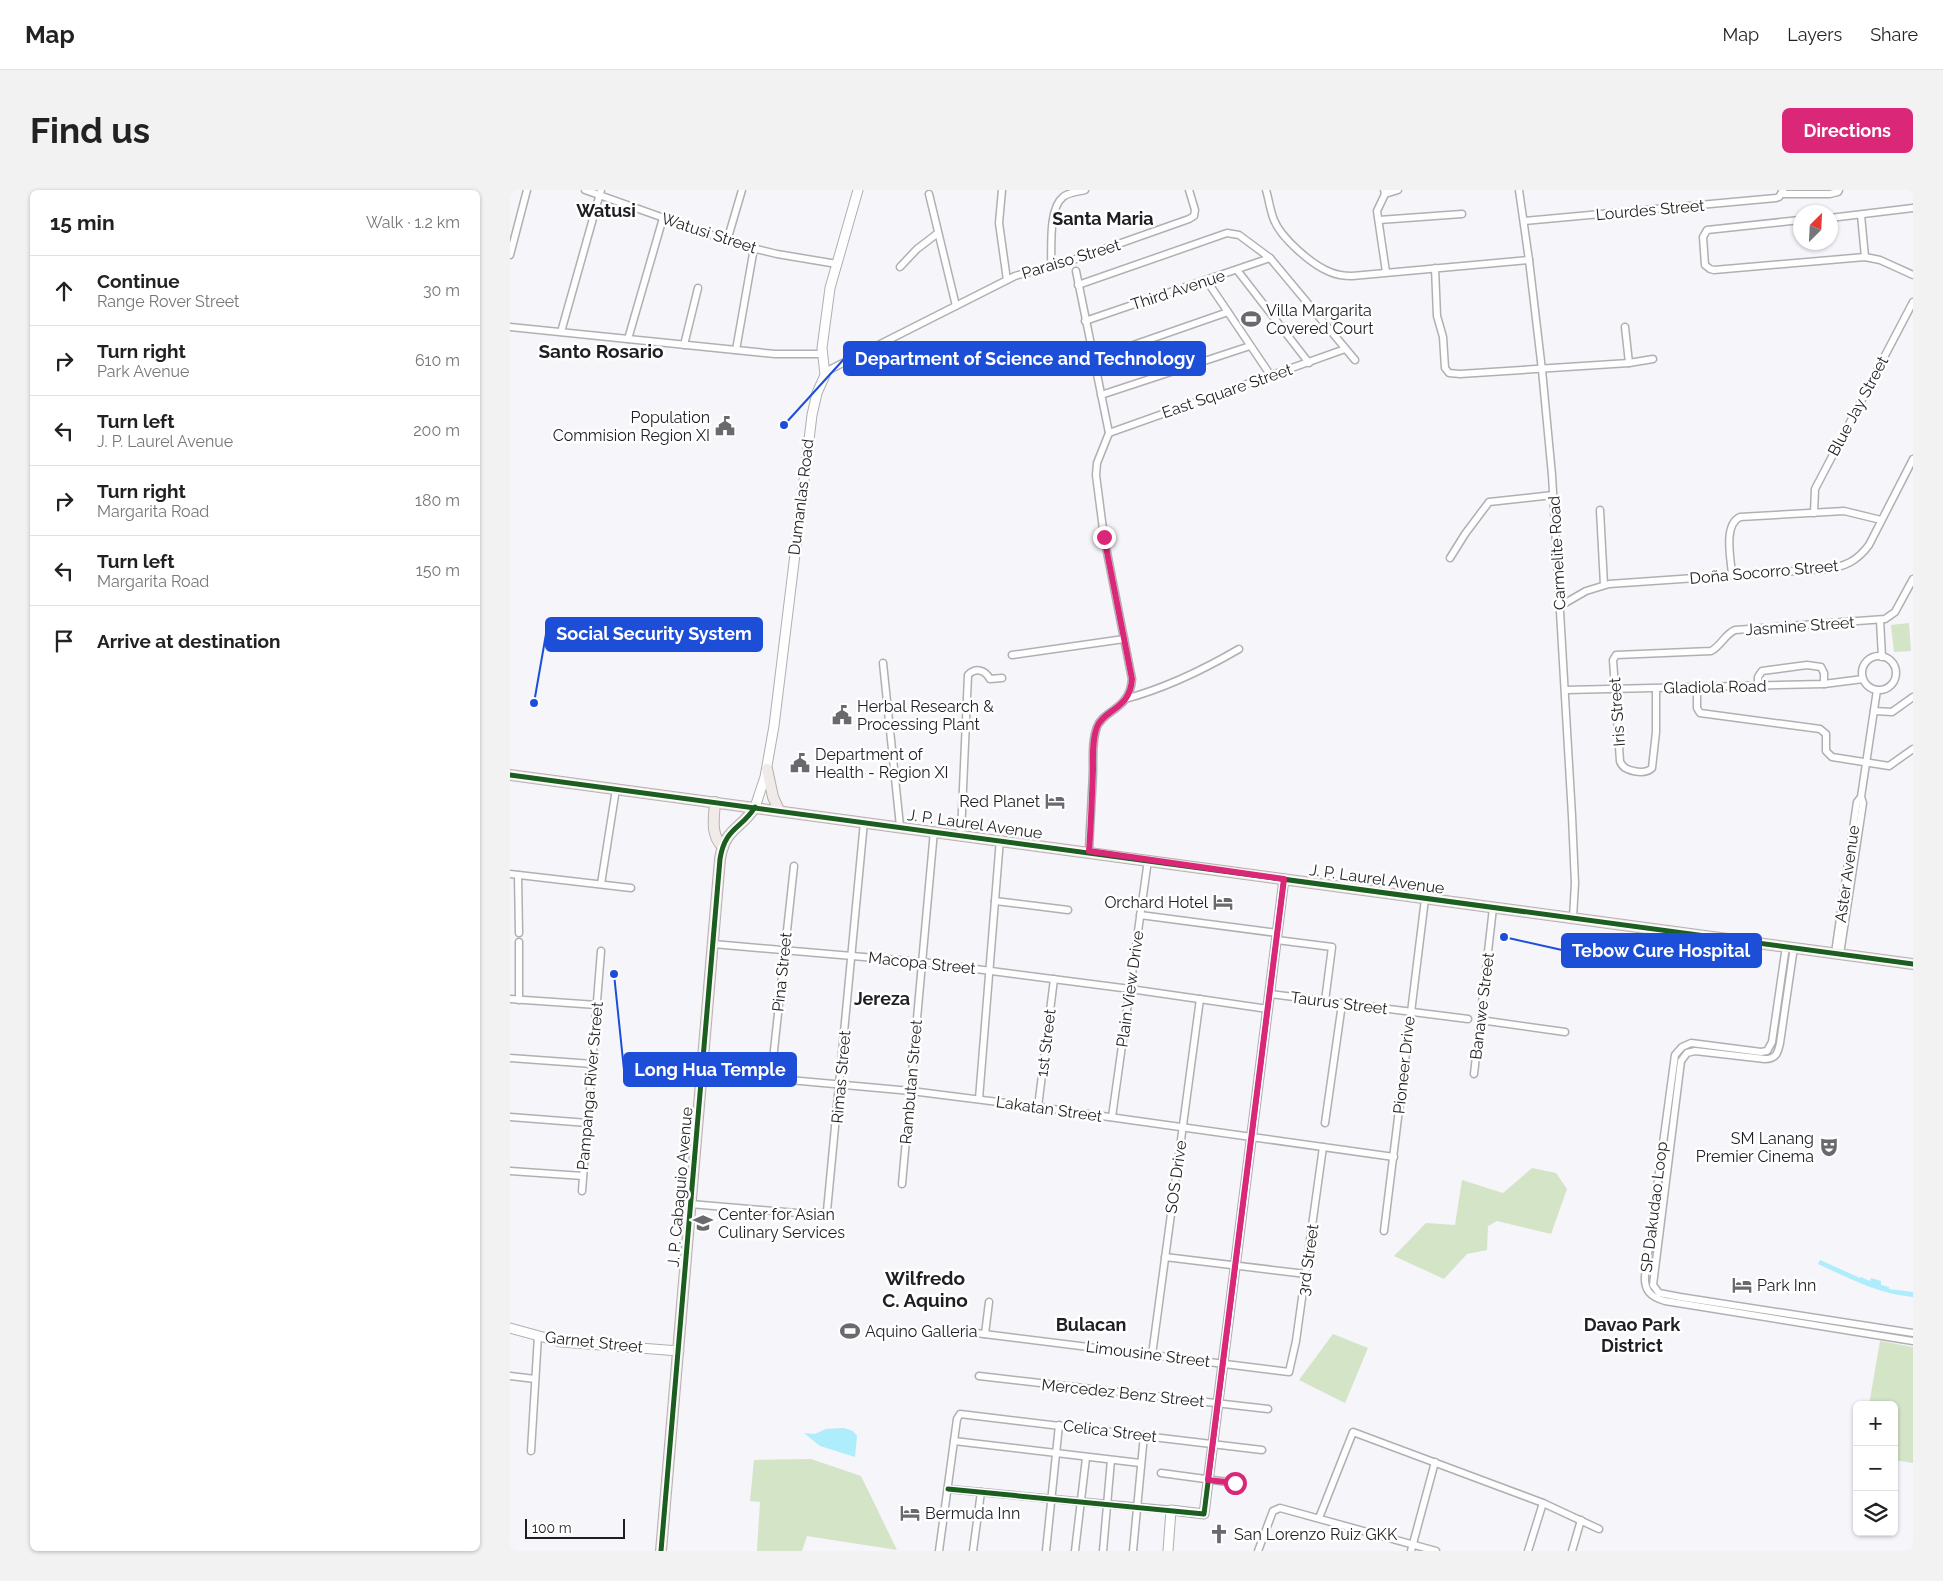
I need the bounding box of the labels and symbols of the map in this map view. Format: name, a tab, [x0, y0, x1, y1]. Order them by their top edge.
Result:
street label: Lourdes Street	[1595, 196, 1706, 224]
district label: Watusi	[576, 200, 636, 221]
north arrow	[1793, 205, 1838, 250]
district label: Santa Maria	[1052, 208, 1154, 229]
street label: Watusi Street	[659, 209, 760, 258]
street label: Paraiso Street	[1019, 235, 1123, 283]
street label: Third Avenue	[1129, 266, 1227, 314]
place label: Villa Margarita Covered Court	[1266, 301, 1374, 338]
sports icon: Villa Margarita Covered Court	[1240, 308, 1262, 330]
district label: Santo Rosario	[539, 340, 664, 362]
callout: Department of Science and Technology	[844, 342, 1205, 375]
text: Department of Science and Technology	[855, 348, 1195, 369]
street label: Blue Jay Street	[1824, 352, 1893, 459]
street label: East Square Street	[1159, 360, 1295, 422]
place label: Population Commision Region XI	[553, 408, 710, 445]
public building icon: Population Commision Region XI	[714, 415, 736, 437]
street label: Dumanlas Road	[784, 438, 818, 556]
street label: Carmelite Road	[1545, 495, 1569, 611]
route end	[1093, 526, 1116, 549]
street label: Doña Socorro Street	[1689, 556, 1840, 588]
street label: Jasmine Street	[1745, 613, 1856, 639]
callout: Social Security System	[546, 618, 762, 651]
text: Social Security System	[556, 623, 752, 644]
street label: Iris Street	[1605, 676, 1629, 747]
street label: Gladiola Road	[1663, 677, 1767, 697]
place label: Herbal Research & Processing Plant	[857, 697, 994, 734]
public building icon: Herbal Research & Processing Plant	[831, 704, 853, 726]
place label: Department of Health - Region XI	[815, 745, 949, 782]
public building icon: Department of Health - Region XI	[789, 752, 811, 774]
hotel icon: Red Planet	[1044, 790, 1066, 812]
place label: Red Planet	[959, 792, 1041, 811]
street label: J. P. Laurel Avenue	[906, 805, 1044, 843]
street label: Aster Avenue	[1831, 824, 1863, 924]
street label: J. P. Laurel Avenue	[1308, 860, 1446, 898]
hotel icon: Orchard Hotel	[1212, 891, 1234, 913]
place label: Orchard Hotel	[1104, 893, 1209, 912]
street label: Plain View Drive	[1112, 929, 1148, 1049]
street label: Pina Street	[768, 931, 796, 1013]
callout: Tebow Cure Hospital	[1562, 934, 1761, 967]
text: Tebow Cure Hospital	[1572, 940, 1751, 961]
street label: Macopa Street	[867, 948, 977, 978]
street label: Banawe Street	[1466, 951, 1498, 1061]
district label: Jereza	[854, 988, 910, 1009]
street label: Taurus Street	[1289, 988, 1389, 1018]
street label: Pampanga River Street	[573, 1000, 607, 1171]
street label: 1st Street	[1032, 1007, 1060, 1078]
street label: Pioneer Drive	[1389, 1015, 1419, 1115]
street label: Rambutan Street	[896, 1018, 926, 1145]
street label: Rimas Street	[827, 1029, 855, 1124]
callout: Long Hua Temple	[624, 1053, 796, 1086]
text: Long Hua Temple	[634, 1059, 786, 1080]
street label: Lakatan Street	[995, 1092, 1104, 1126]
street label: J. P. Cabaguio Avenue	[664, 1106, 696, 1268]
place label: SM Lanang Premier Cinema	[1696, 1129, 1814, 1166]
theatre icon: SM Lanang Premier Cinema	[1818, 1136, 1840, 1158]
street label: SOS Drive	[1161, 1139, 1191, 1215]
street label: SP Dakudao Loop	[1637, 1140, 1671, 1274]
place label: Center for Asian Culinary Services	[718, 1205, 845, 1242]
school or university icon: Center for Asian Culinary Services	[692, 1212, 714, 1234]
street label: 3rd Street	[1294, 1222, 1323, 1297]
district label: Wilfredo C. Aquino	[882, 1267, 968, 1311]
hotel icon: Park Inn	[1731, 1274, 1753, 1296]
place label: Park Inn	[1757, 1276, 1816, 1295]
district label: Bulacan	[1056, 1314, 1126, 1335]
district label: Davao Park District	[1584, 1314, 1681, 1356]
sports icon: Aquino Galleria	[839, 1320, 861, 1342]
place label: Aquino Galleria	[865, 1322, 977, 1341]
street label: Garnet Street	[544, 1327, 644, 1357]
street label: Limousine Street	[1085, 1337, 1212, 1371]
street label: Mercedez Benz Street	[1041, 1375, 1206, 1411]
street label: Celica Street	[1062, 1416, 1159, 1446]
route start	[1224, 1472, 1247, 1495]
hotel icon: Bermuda Inn	[899, 1502, 921, 1524]
place label: Bermuda Inn	[925, 1504, 1020, 1523]
scale bar	[525, 1516, 625, 1539]
church icon: San Lorenzo Ruiz GKK	[1208, 1523, 1230, 1545]
place label: San Lorenzo Ruiz GKK	[1234, 1525, 1398, 1544]

